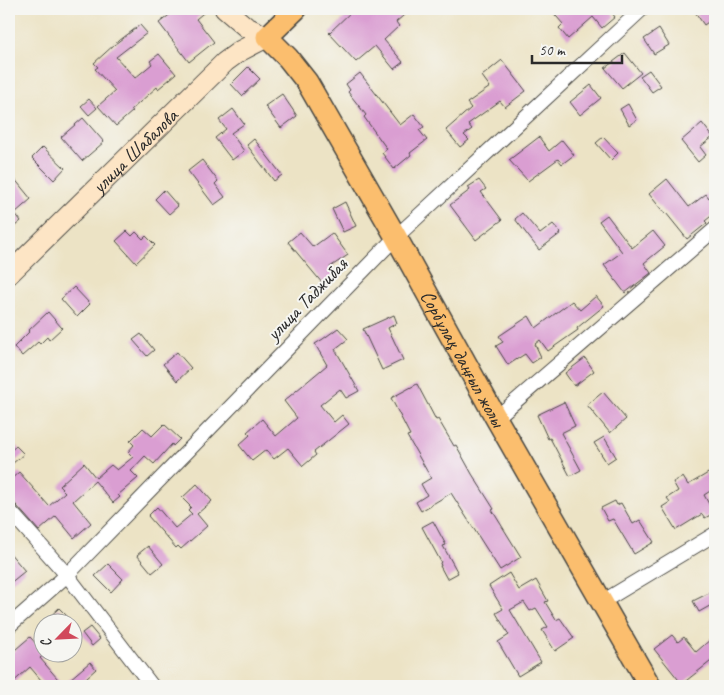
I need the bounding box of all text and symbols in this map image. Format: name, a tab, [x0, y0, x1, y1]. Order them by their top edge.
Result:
scale bar	[532, 32, 622, 64]
text: 50 m	[539, 41, 566, 60]
street label: улица Шабалова	[86, 102, 184, 199]
street label: улица Таджибая	[260, 252, 353, 347]
street label: Сорбұлақ даңғыл жолы	[415, 286, 512, 432]
north arrow	[32, 612, 82, 662]
text: С	[37, 635, 56, 650]

